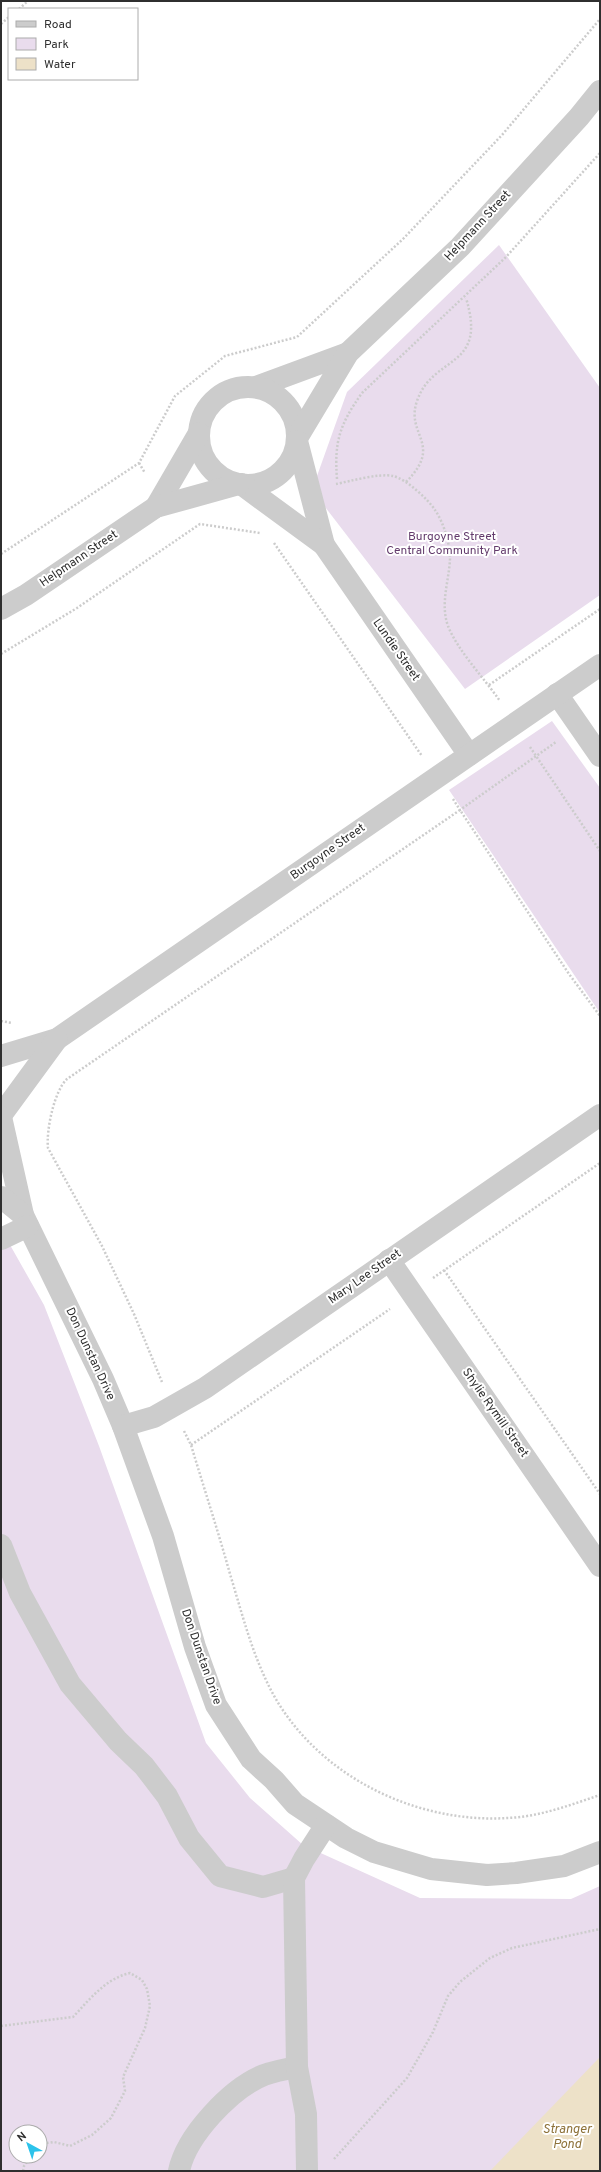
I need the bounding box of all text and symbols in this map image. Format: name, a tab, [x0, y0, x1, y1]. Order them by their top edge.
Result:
legend	[8, 8, 138, 80]
text: Road	[44, 17, 72, 33]
text: Park	[44, 37, 69, 53]
text: Water	[44, 57, 76, 73]
street label: Helpmann Street	[441, 187, 515, 265]
street label: Helpmann Street	[37, 527, 121, 591]
park label: Burgoyne Street Central Community Park	[386, 529, 518, 559]
street label: Lundie Street	[369, 616, 423, 684]
street label: Burgoyne Street	[287, 820, 369, 884]
street label: Mary Lee Street	[325, 1246, 405, 1308]
street label: Don Dunstan Drive	[62, 1305, 118, 1403]
street label: Shylie Rymill Street	[458, 1365, 532, 1461]
street label: Don Dunstan Drive	[177, 1607, 225, 1707]
water label: Stranger Pond	[543, 2122, 592, 2153]
north arrow	[8, 2124, 48, 2164]
text: N	[15, 2129, 30, 2145]

